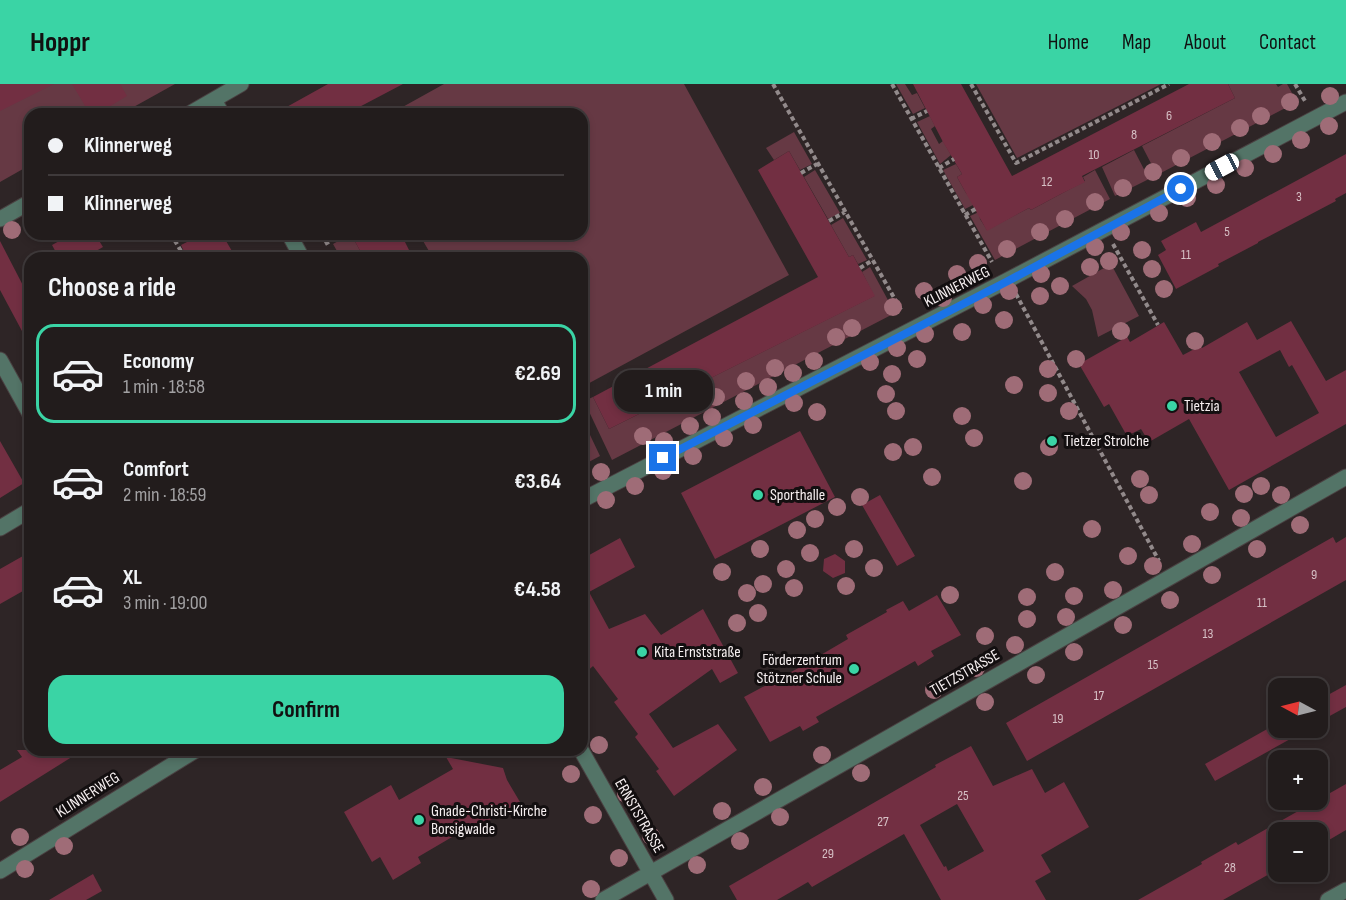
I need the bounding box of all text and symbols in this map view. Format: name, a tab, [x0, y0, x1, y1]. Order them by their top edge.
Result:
text: Hoppr	[30, 26, 90, 59]
text: Home	[1048, 30, 1089, 55]
text: Map	[1122, 30, 1151, 55]
text: About	[1184, 30, 1226, 55]
text: Contact	[1259, 30, 1316, 55]
house number: 6	[1166, 107, 1172, 124]
house number: 8	[1131, 126, 1137, 143]
text: Klinnerweg	[84, 132, 172, 159]
house number: 10	[1088, 146, 1100, 163]
car	[1202, 151, 1242, 183]
house number: 12	[1042, 173, 1053, 190]
route start	[1167, 175, 1194, 202]
house number: 3	[1296, 188, 1302, 205]
text: Klinnerweg	[84, 190, 172, 217]
house number: 5	[1224, 223, 1230, 240]
house number: 11	[1181, 246, 1191, 263]
street label: KLINNERWEG	[921, 262, 993, 312]
text: Choose a ride	[48, 272, 176, 304]
icon: car	[51, 347, 105, 401]
text: Economy	[123, 348, 194, 375]
text: €2.69	[515, 360, 561, 387]
callout: 1 min	[614, 371, 712, 413]
text: 1 min · 18:58	[123, 375, 205, 399]
text: 1 min	[645, 379, 682, 403]
place label: Tietzia	[1184, 397, 1220, 416]
marker: Tietzia	[1165, 399, 1179, 413]
place label: Tietzer Strolche	[1064, 432, 1149, 451]
marker: Tietzer Strolche	[1045, 434, 1059, 448]
route end	[649, 444, 676, 471]
icon: car	[51, 455, 105, 509]
text: Comfort	[123, 456, 189, 483]
text: €3.64	[514, 468, 561, 495]
text: 2 min · 18:59	[123, 483, 206, 507]
place label: Sporthalle	[770, 486, 825, 505]
marker: Sporthalle	[751, 488, 765, 502]
icon: car	[51, 563, 105, 617]
text: XL	[123, 564, 142, 591]
house number: 9	[1311, 566, 1317, 583]
text: €4.58	[514, 576, 561, 603]
text: 3 min · 19:00	[123, 591, 207, 615]
house number: 11	[1257, 594, 1267, 611]
house number: 13	[1203, 625, 1214, 642]
place label: Kita Ernststraße	[654, 643, 741, 662]
marker: Kita Ernststraße	[635, 645, 649, 659]
street label: TIETZSTRASSE	[927, 646, 1003, 700]
place label: Förderzentrum Stötzner Schule	[756, 651, 842, 688]
house number: 15	[1148, 656, 1159, 673]
marker: Förderzentrum Stötzner Schule	[847, 662, 861, 676]
button: Confirm	[48, 675, 564, 744]
north arrow	[1268, 678, 1328, 738]
map controls	[1268, 678, 1328, 882]
house number: 17	[1094, 687, 1105, 704]
house number: 19	[1052, 710, 1064, 727]
button: +	[1268, 750, 1328, 810]
street label: KLINNERWEG	[53, 768, 123, 822]
street label: ERNSTSTRASSE	[610, 775, 668, 857]
house number: 25	[957, 787, 969, 804]
place label: Gnade-Christi-Kirche Borsigwalde	[431, 802, 547, 839]
marker: Gnade-Christi-Kirche Borsigwalde	[412, 813, 426, 827]
house number: 27	[877, 813, 889, 830]
button: −	[1268, 822, 1328, 882]
house number: 29	[822, 845, 834, 862]
house number: 28	[1224, 859, 1236, 876]

